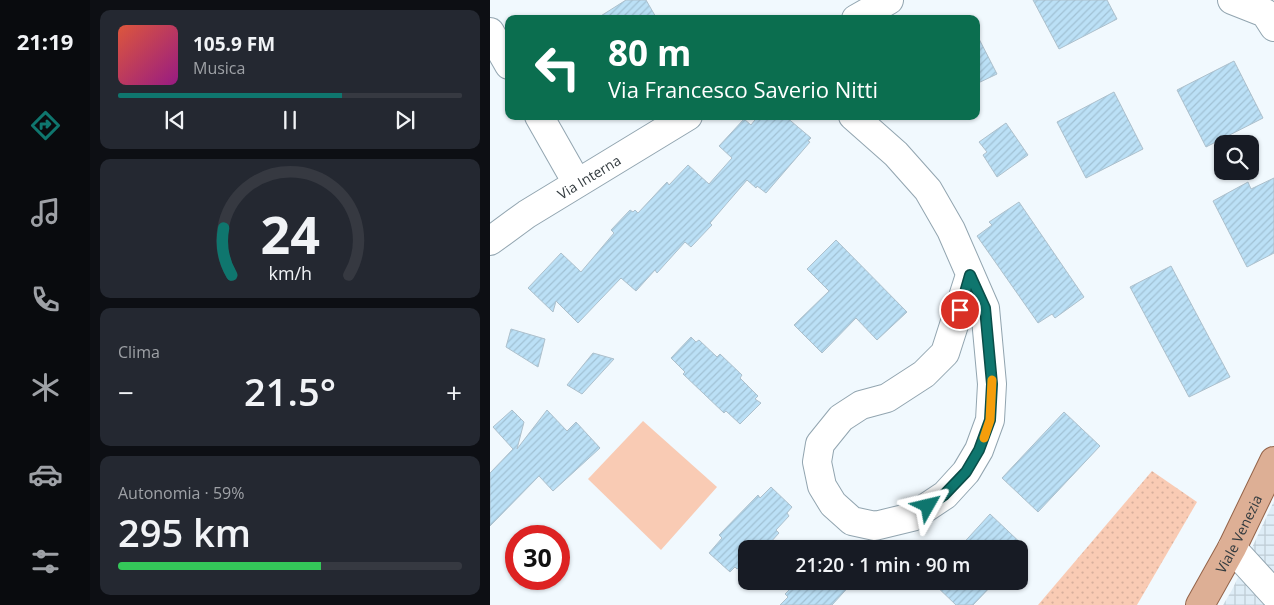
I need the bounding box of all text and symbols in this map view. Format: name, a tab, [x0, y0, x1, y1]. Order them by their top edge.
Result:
text: 21:19	[17, 26, 73, 56]
text: 80 m	[608, 29, 691, 76]
text: 105.9 FM	[193, 31, 275, 57]
icon: left	[525, 35, 590, 100]
text: Musica	[193, 57, 245, 79]
text: Via Francesco Saverio Nitti	[608, 74, 878, 104]
icon: previous	[161, 106, 189, 134]
icon: pause	[276, 106, 304, 134]
icon: next	[391, 106, 419, 134]
icon: directions	[28, 108, 63, 143]
map controls	[1214, 135, 1259, 180]
button: search	[1214, 135, 1259, 180]
street label: Via Interna	[553, 150, 624, 203]
icon: music	[28, 195, 63, 230]
text: 24	[260, 198, 320, 269]
text: km/h	[268, 261, 312, 285]
icon: phone	[28, 282, 63, 317]
pin	[939, 289, 981, 331]
icon: arrive	[946, 296, 974, 324]
text: Clima	[118, 341, 160, 363]
text: 21.5°	[244, 365, 336, 417]
icon: climate	[28, 370, 63, 405]
text: −	[118, 373, 134, 411]
text: +	[446, 373, 462, 411]
icon: car	[28, 457, 63, 492]
position arrow	[901, 479, 953, 531]
text: Autonomia · 59%	[118, 482, 244, 504]
street label: Viale Venezia	[1210, 491, 1266, 576]
text: 295 km	[118, 506, 251, 558]
speed limit sign: 30	[505, 525, 570, 590]
icon: filters	[28, 544, 63, 579]
text: 21:20 · 1 min · 90 m	[796, 552, 970, 578]

